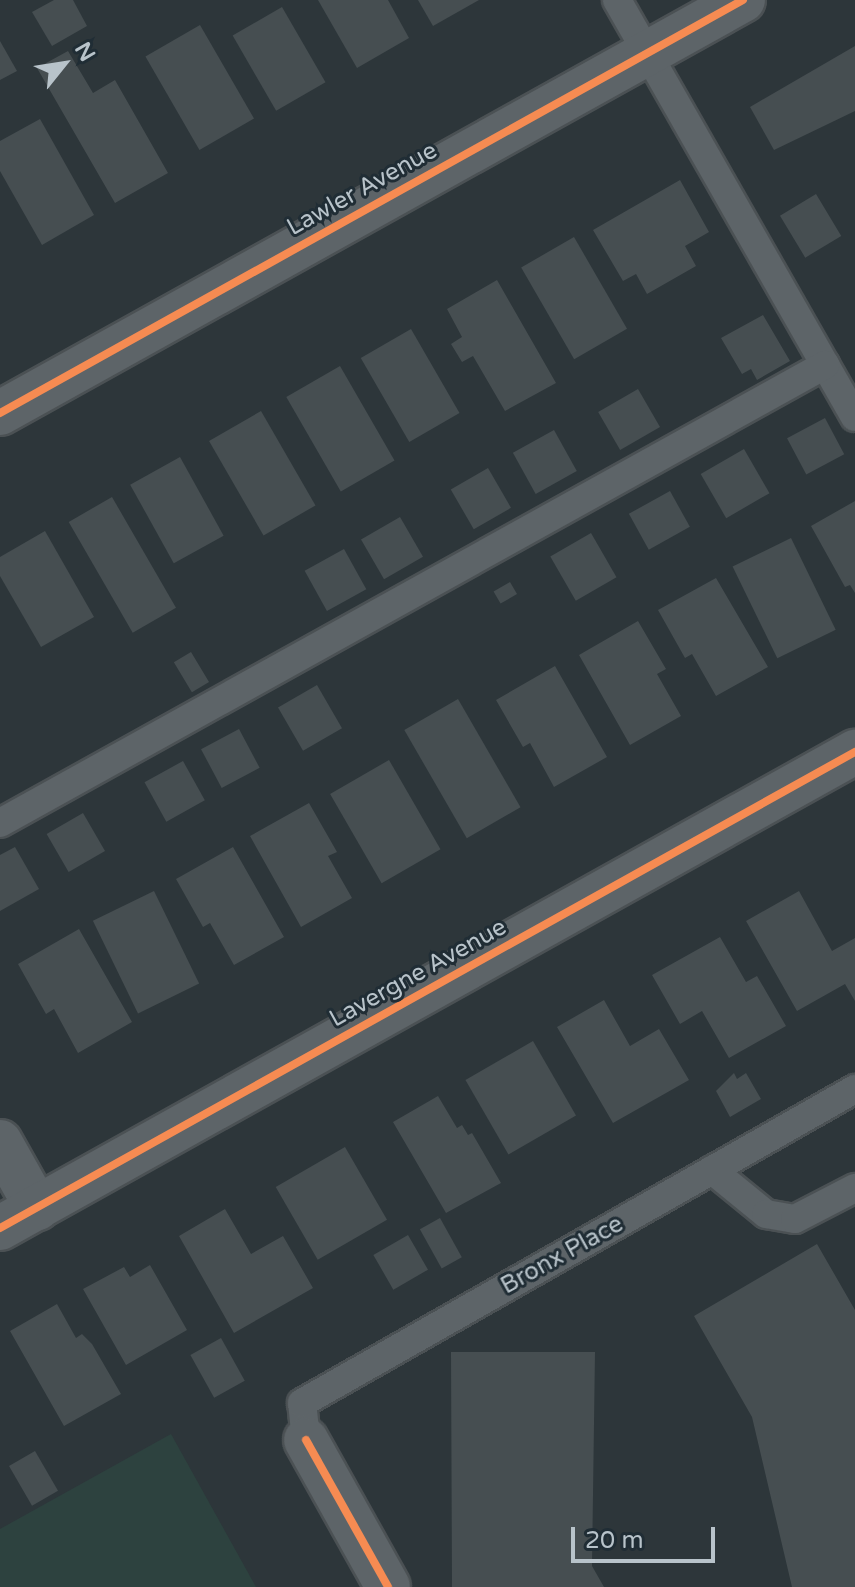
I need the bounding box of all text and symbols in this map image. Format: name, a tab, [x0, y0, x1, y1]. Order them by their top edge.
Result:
north arrow	[24, 24, 104, 104]
text: N	[69, 38, 100, 66]
street label: Lawler Avenue	[282, 136, 442, 242]
street label: Lavergne Avenue	[325, 913, 511, 1033]
street label: Bronx Place	[496, 1210, 628, 1300]
scale bar	[575, 1511, 719, 1561]
text: 20 m	[585, 1526, 643, 1555]

